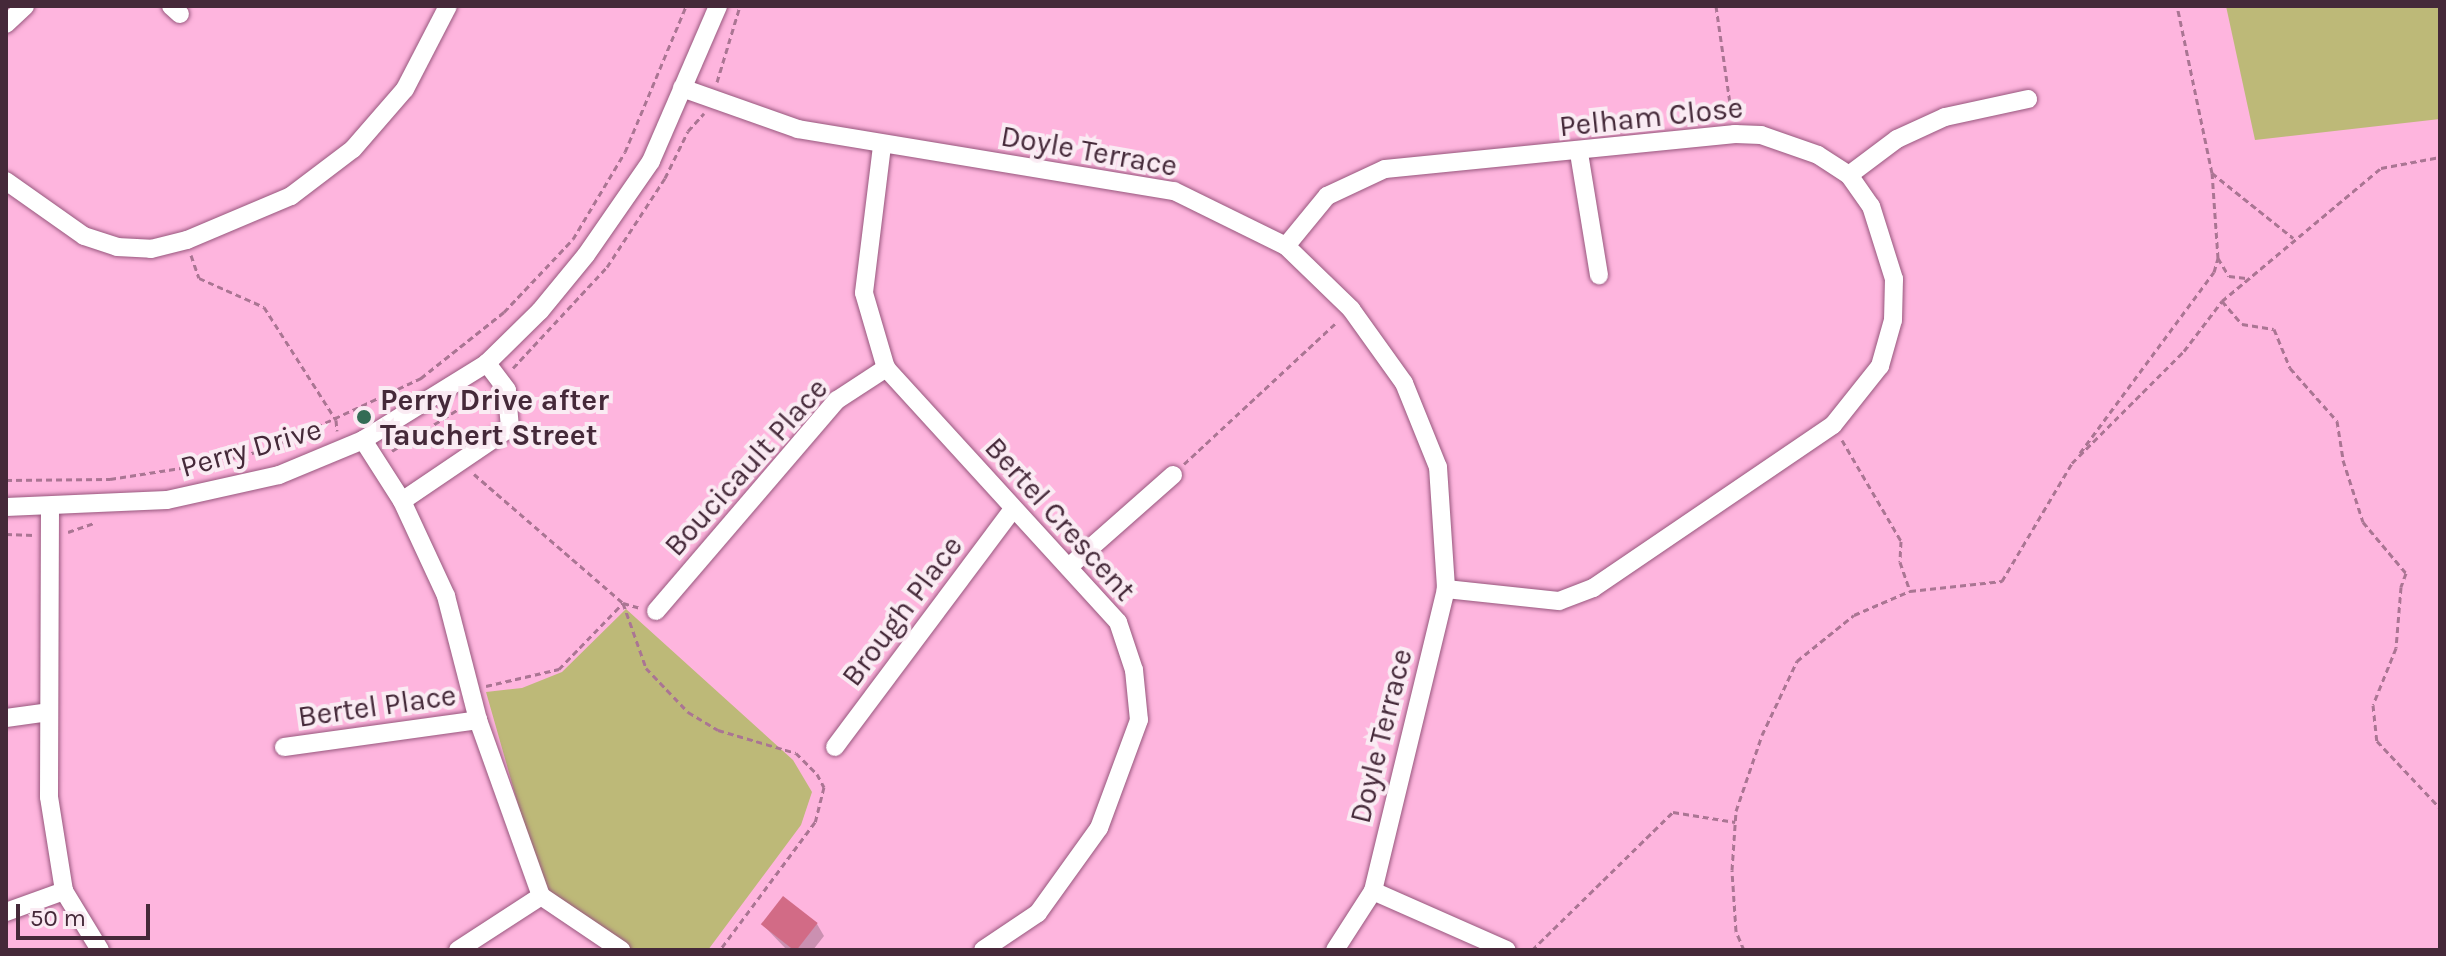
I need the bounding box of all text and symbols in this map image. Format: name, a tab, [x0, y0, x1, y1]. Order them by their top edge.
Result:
street label: Pelham Close	[1557, 89, 1745, 145]
street label: Doyle Terrace	[998, 118, 1180, 184]
street label: Boucicault Place	[657, 371, 835, 563]
place label: Perry Drive after Tauchert Street	[380, 382, 609, 452]
marker: Perry Drive after Tauchert Street	[355, 408, 373, 426]
street label: Perry Drive	[176, 411, 326, 485]
street label: Bertel Crescent	[977, 430, 1143, 608]
street label: Brough Place	[834, 529, 970, 693]
street label: Doyle Terrace	[1342, 645, 1420, 827]
street label: Bertel Place	[296, 677, 458, 735]
scale bar	[20, 888, 154, 938]
text: 50 m	[30, 904, 86, 932]

